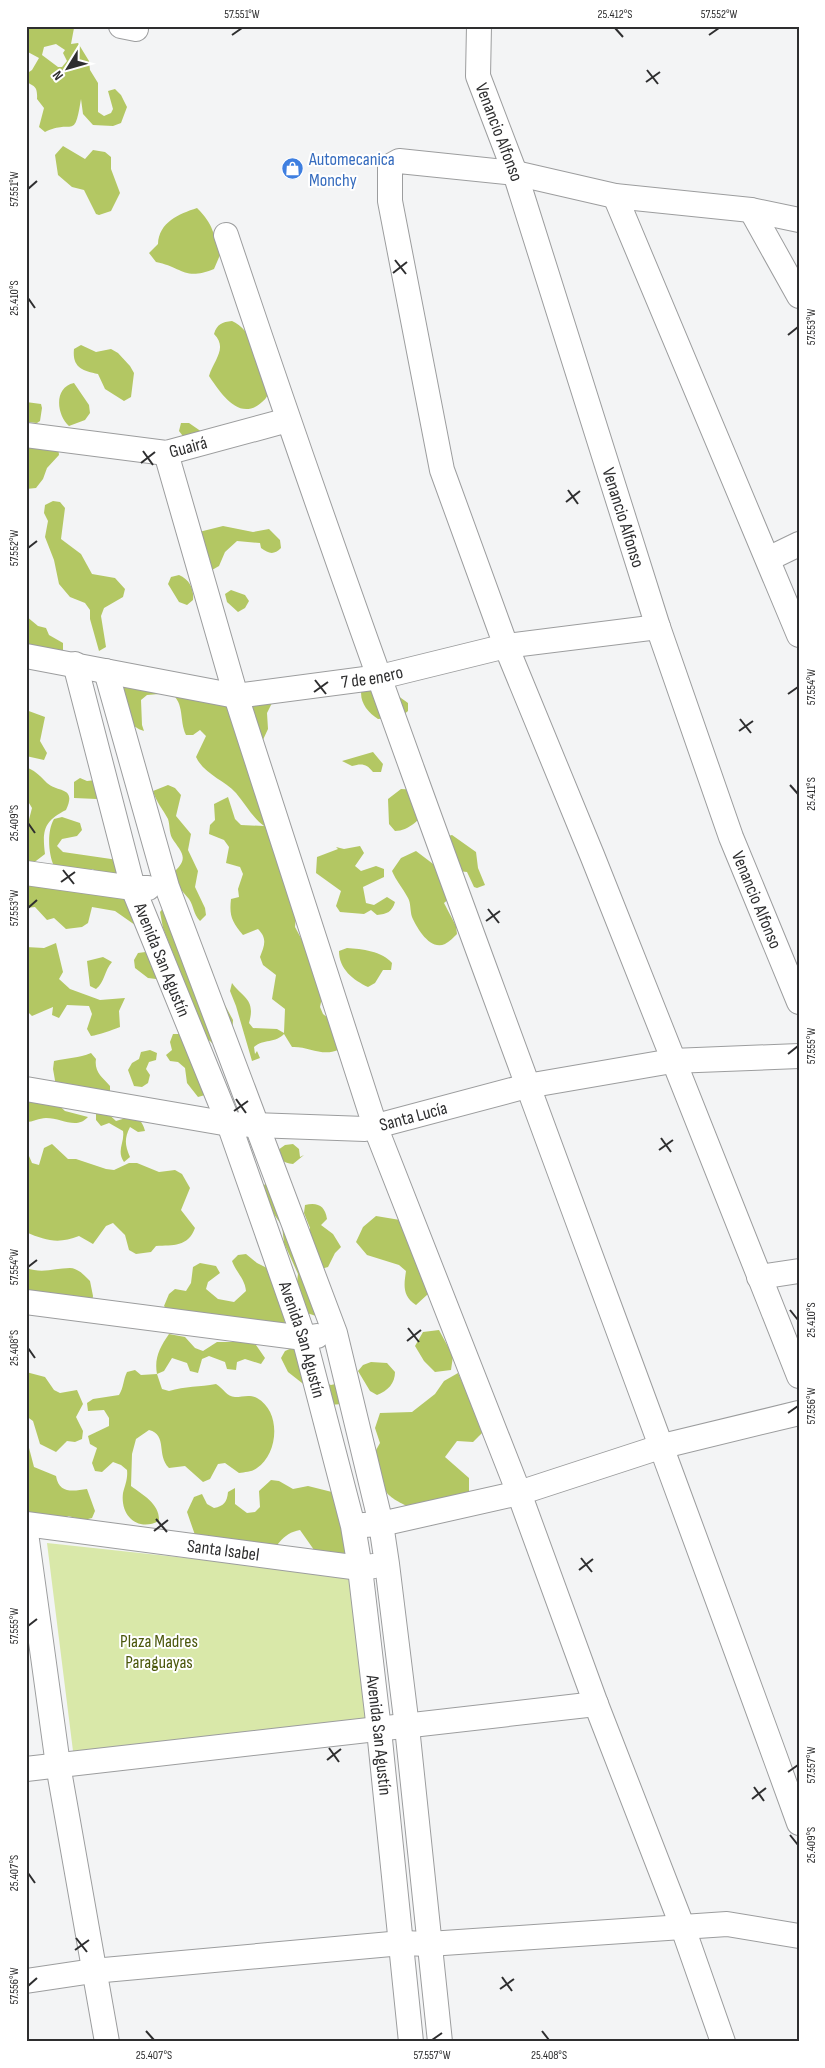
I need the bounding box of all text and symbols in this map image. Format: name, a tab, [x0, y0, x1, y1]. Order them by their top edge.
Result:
text: 57.551°W	[224, 7, 260, 22]
text: 25.412°S	[597, 7, 633, 22]
text: 57.552°W	[701, 7, 738, 22]
north arrow	[42, 42, 92, 92]
text: N	[49, 67, 67, 84]
street label: Venancio Alfonso	[471, 80, 527, 184]
place label: Automecanica Monchy	[308, 149, 395, 191]
shop icon: Automecanica Monchy	[281, 157, 305, 181]
text: 57.551°W	[7, 171, 22, 207]
text: 25.410°S	[7, 280, 22, 316]
text: 57.553°W	[804, 308, 819, 345]
street label: Guairá	[167, 432, 210, 463]
street label: Venancio Alfonso	[597, 465, 649, 570]
text: 57.552°W	[7, 529, 22, 566]
street label: 7 de enero	[340, 662, 405, 693]
text: 57.554°W	[804, 669, 819, 705]
text: 25.411°S	[804, 777, 819, 811]
text: 25.409°S	[7, 805, 22, 841]
street label: Venancio Alfonso	[727, 848, 786, 952]
text: 57.553°W	[7, 889, 22, 926]
street label: Avenida San Agustín	[129, 899, 194, 1020]
text: 57.555°W	[804, 1028, 819, 1064]
street label: Santa Lucía	[377, 1098, 450, 1136]
text: 57.554°W	[7, 1249, 22, 1285]
street label: Avenida San Agustín	[274, 1278, 329, 1400]
text: 25.410°S	[804, 1302, 819, 1338]
text: 25.408°S	[7, 1330, 22, 1366]
text: 57.556°W	[804, 1387, 819, 1424]
street label: Santa Isabel	[186, 1535, 261, 1566]
text: 57.555°W	[7, 1608, 22, 1644]
park label: Plaza Madres Paraguayas	[120, 1631, 198, 1673]
street label: Avenida San Agustín	[362, 1673, 396, 1796]
text: 57.557°W	[804, 1746, 819, 1783]
text: 25.409°S	[804, 1827, 819, 1863]
text: 25.407°S	[7, 1855, 22, 1891]
text: 57.556°W	[7, 1967, 22, 2004]
text: 25.407°S	[136, 2048, 172, 2063]
text: 57.557°W	[414, 2048, 451, 2063]
text: 25.408°S	[531, 2048, 567, 2063]

